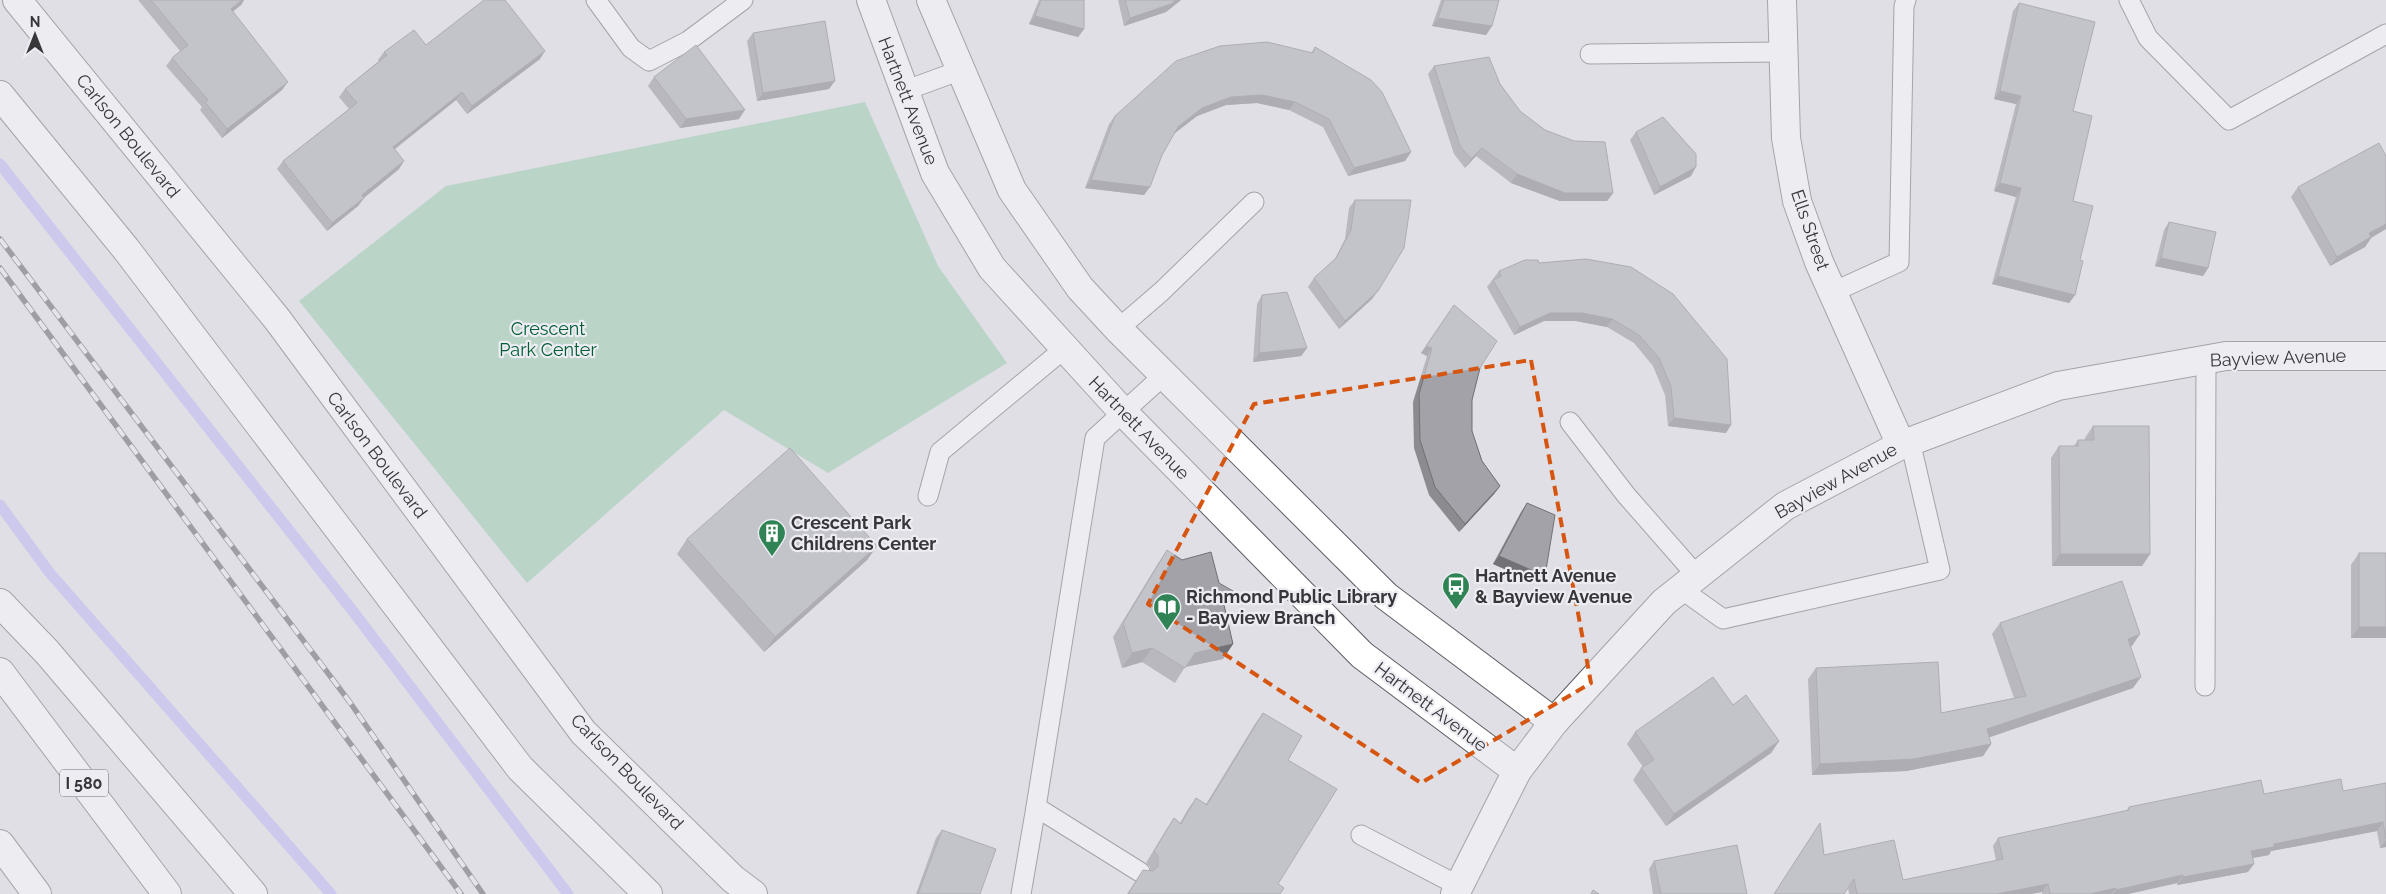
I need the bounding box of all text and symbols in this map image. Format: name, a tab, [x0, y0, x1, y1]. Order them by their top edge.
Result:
north arrow	[10, 10, 60, 60]
text: N	[30, 14, 40, 30]
street label: Hartnett Avenue	[874, 34, 943, 168]
street label: Carlson Boulevard	[72, 70, 185, 202]
street label: Ells Street	[1787, 187, 1834, 273]
park label: Crescent Park Center	[499, 318, 597, 360]
street label: Bayview Avenue	[2209, 345, 2347, 370]
street label: Hartnett Avenue	[1085, 372, 1194, 484]
street label: Carlson Boulevard	[323, 387, 432, 522]
street label: Bayview Avenue	[1771, 438, 1901, 523]
place label: Crescent Park Childrens Center	[791, 512, 936, 554]
building icon: Crescent Park Childrens Center	[757, 518, 787, 557]
place label: Hartnett Avenue & Bayview Avenue	[1475, 565, 1632, 607]
bus stop icon: Hartnett Avenue & Bayview Avenue	[1441, 571, 1471, 610]
place label: Richmond Public Library - Bayview Branch	[1186, 586, 1397, 628]
library icon: Richmond Public Library - Bayview Branch	[1152, 592, 1182, 631]
street label: Hartnett Avenue	[1371, 657, 1492, 756]
street label: Carlson Boulevard	[567, 709, 688, 834]
road number: I 580	[60, 770, 108, 796]

